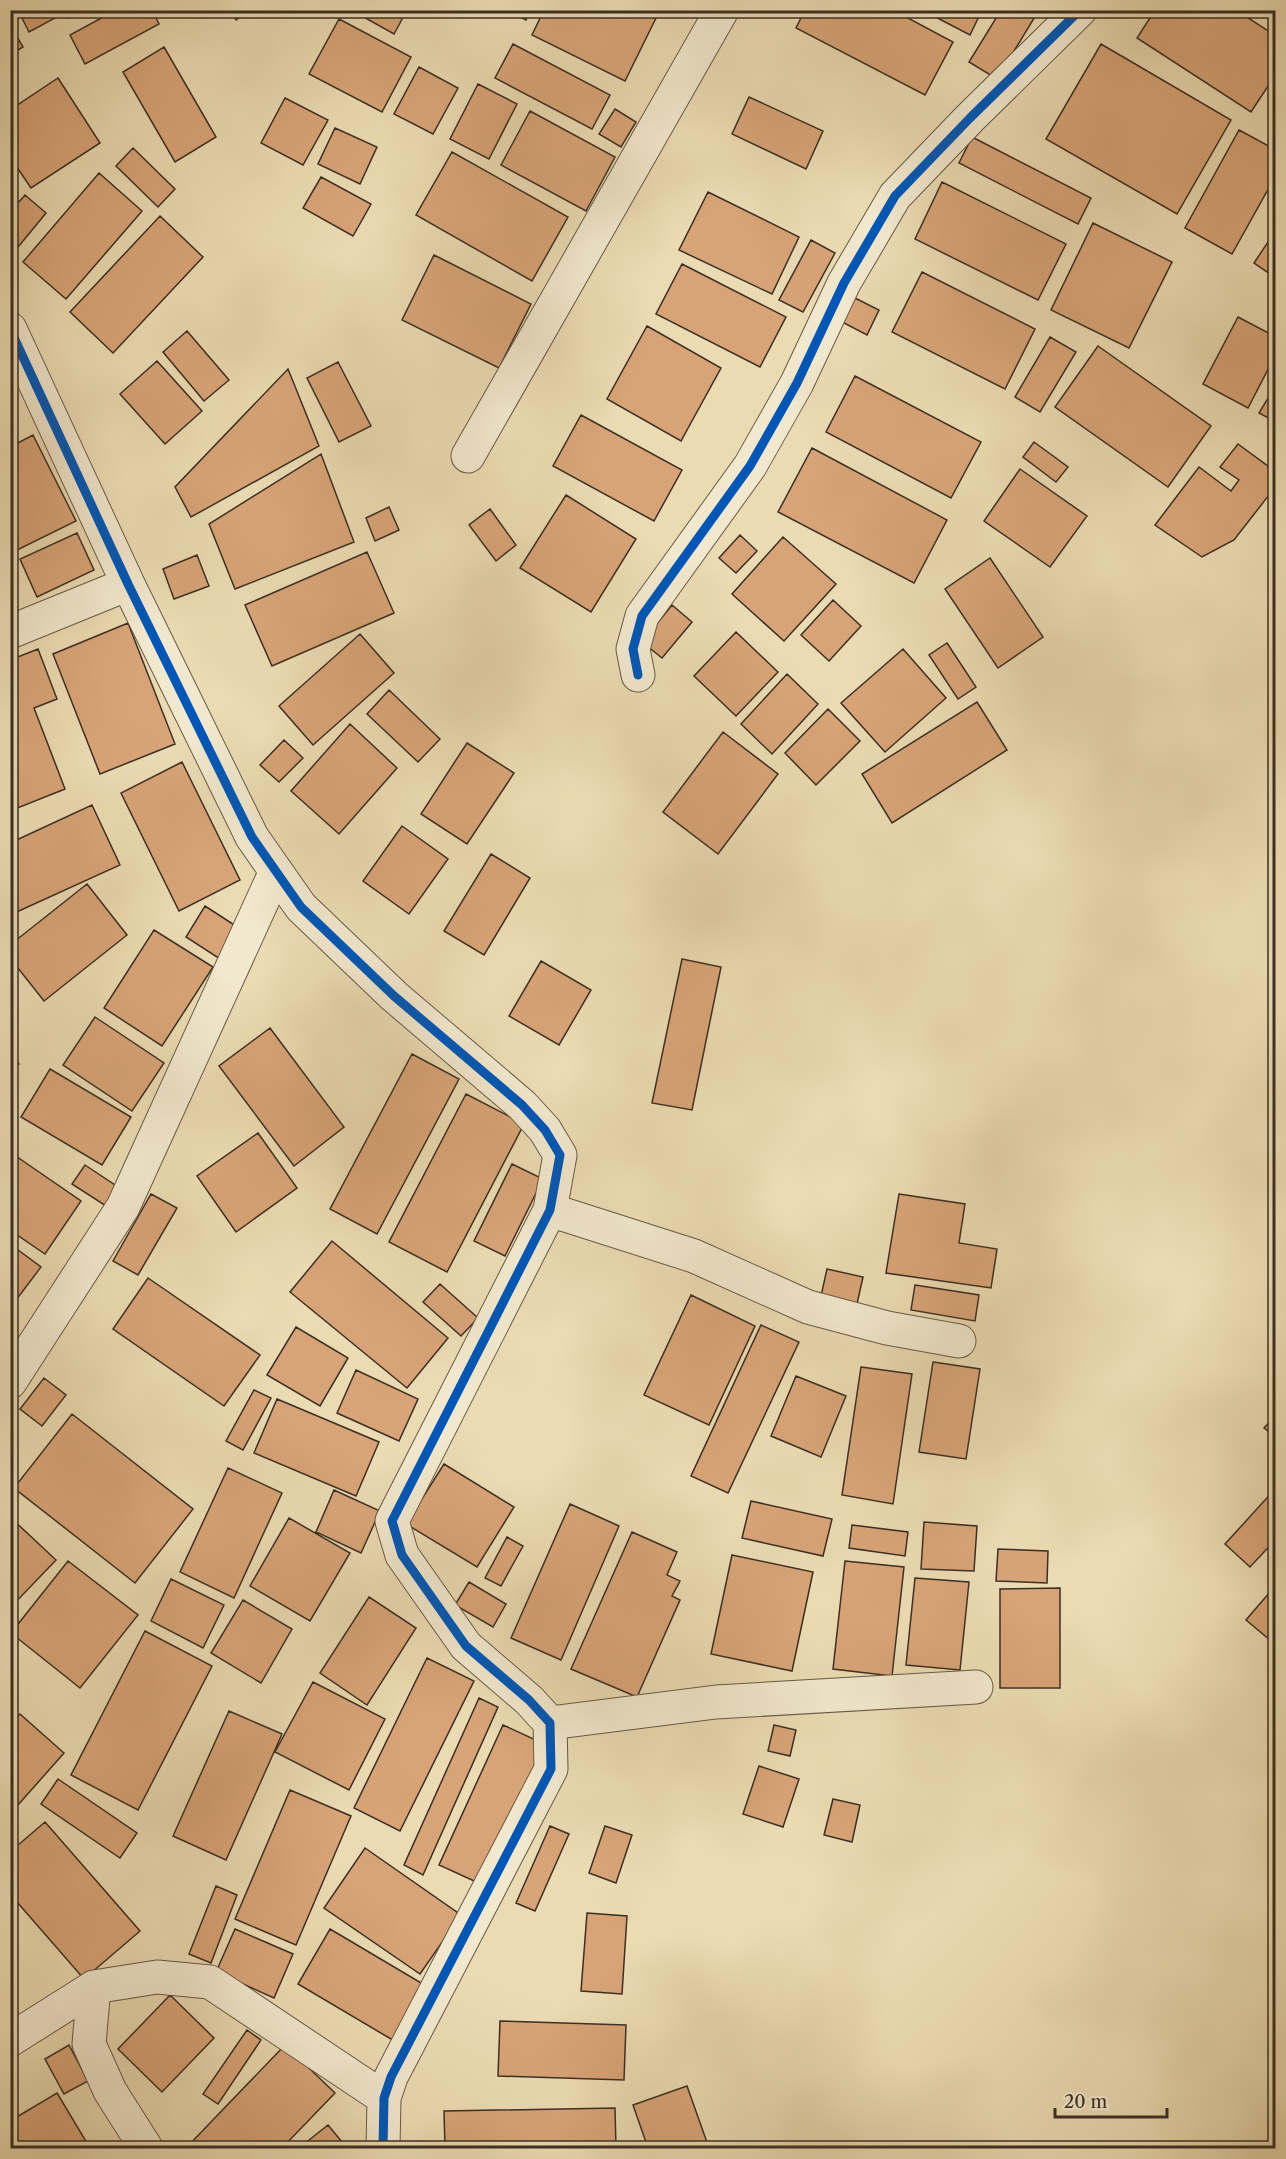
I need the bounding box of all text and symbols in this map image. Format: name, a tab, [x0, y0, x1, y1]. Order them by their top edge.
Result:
scale bar	[1055, 2081, 1168, 2119]
text: 20 m	[1064, 2091, 1108, 2113]

